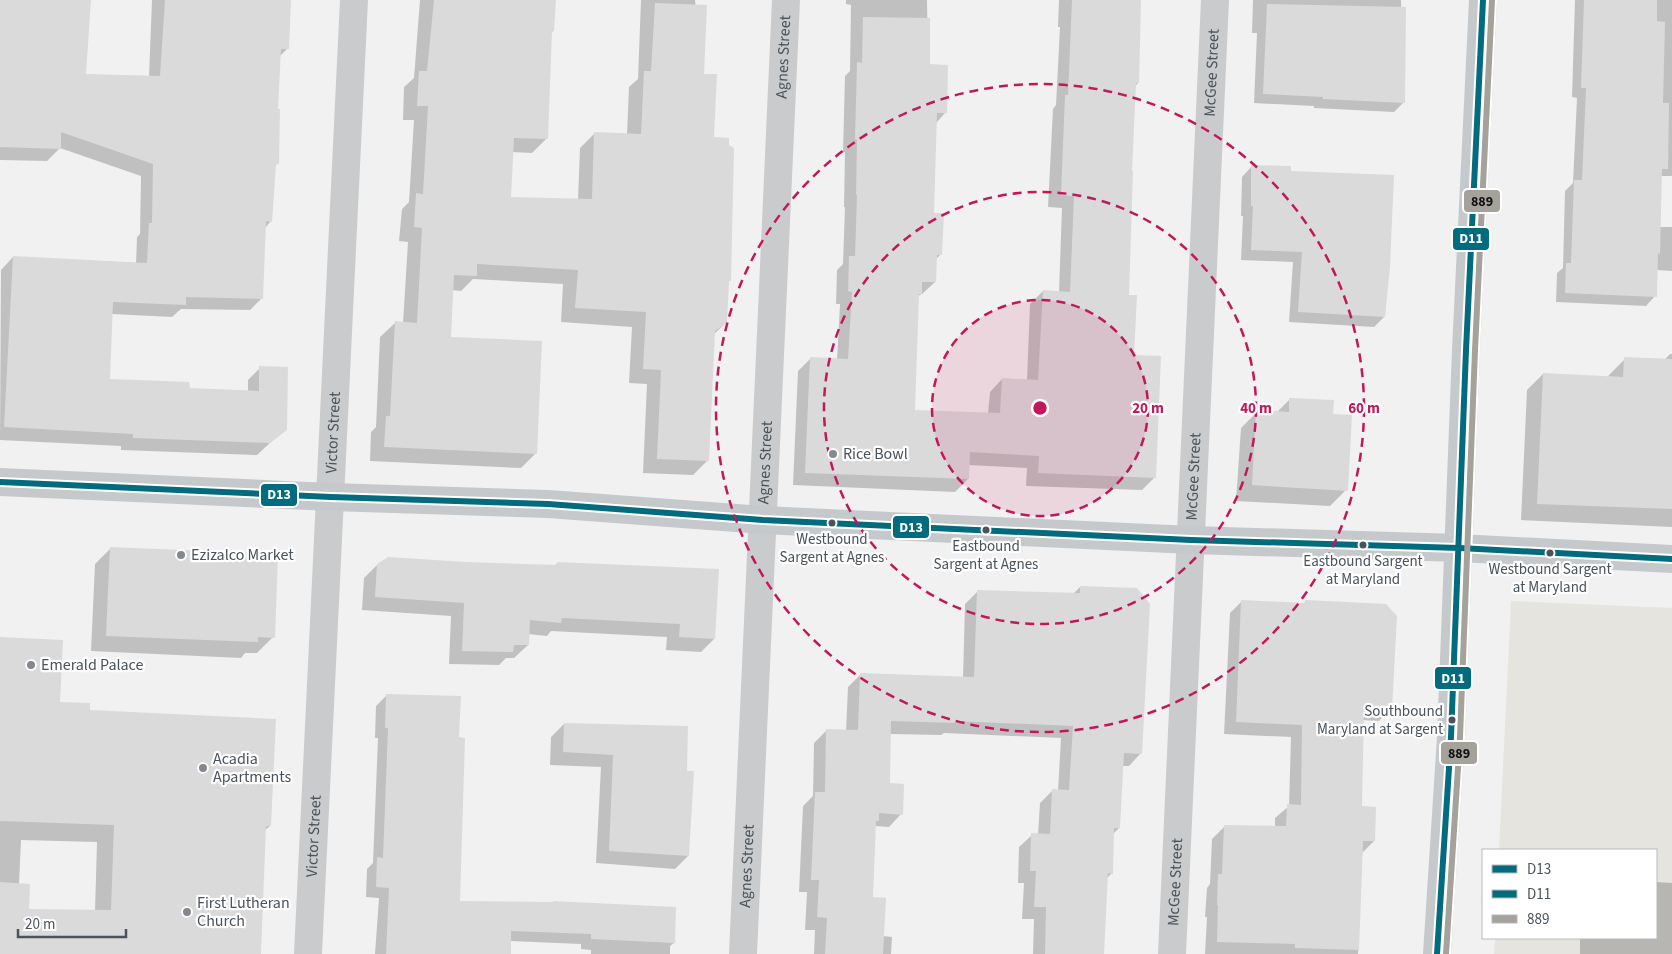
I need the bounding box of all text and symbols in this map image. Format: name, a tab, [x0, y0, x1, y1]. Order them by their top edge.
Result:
street label: Agnes Street	[771, 14, 796, 99]
street label: McGee Street	[1199, 28, 1225, 117]
line badge: 889	[1463, 189, 1501, 213]
text: 889	[1471, 192, 1493, 212]
line badge: D11	[1452, 227, 1490, 251]
text: D11	[1459, 229, 1483, 249]
street label: Victor Street	[320, 390, 346, 474]
text: 20 m	[1132, 398, 1164, 419]
text: 40 m	[1240, 398, 1272, 419]
text: 60 m	[1348, 398, 1380, 419]
centre of rings	[1031, 399, 1049, 417]
street label: Agnes Street	[752, 420, 778, 505]
street label: McGee Street	[1181, 431, 1207, 521]
place label: Rice Bowl	[843, 443, 908, 465]
marker: Rice Bowl	[827, 448, 839, 460]
line badge: D13	[260, 483, 298, 507]
text: D13	[267, 485, 291, 505]
line badge: D13	[892, 515, 930, 539]
marker: Westbound Sargent at Agnes	[827, 518, 837, 528]
text: D13	[899, 518, 923, 538]
marker: Eastbound Sargent at Agnes	[981, 525, 991, 535]
place label: Westbound Sargent at Agnes	[780, 529, 884, 568]
place label: Eastbound Sargent at Agnes	[934, 536, 1038, 575]
marker: Eastbound Sargent at Maryland	[1358, 540, 1368, 550]
place label: Ezizalco Market	[191, 544, 294, 566]
marker: Westbound Sargent at Maryland	[1545, 548, 1555, 558]
marker: Ezizalco Market	[175, 549, 187, 561]
place label: Eastbound Sargent at Maryland	[1303, 551, 1423, 590]
place label: Westbound Sargent at Maryland	[1488, 559, 1612, 598]
place label: Emerald Palace	[41, 654, 144, 676]
marker: Emerald Palace	[25, 659, 37, 671]
line badge: D11	[1434, 666, 1472, 690]
text: D11	[1441, 669, 1465, 689]
place label: Southbound Maryland at Sargent	[1317, 701, 1443, 740]
marker: Southbound Maryland at Sargent	[1447, 715, 1457, 725]
line badge: 889	[1440, 741, 1478, 765]
text: 889	[1448, 744, 1470, 764]
place label: Acadia Apartments	[213, 748, 292, 788]
marker: Acadia Apartments	[197, 762, 209, 774]
street label: Victor Street	[301, 794, 327, 878]
street label: Agnes Street	[734, 823, 760, 908]
street label: McGee Street	[1162, 837, 1188, 927]
legend	[1482, 849, 1657, 939]
text: D13	[1527, 859, 1551, 880]
text: D11	[1527, 884, 1551, 905]
place label: First Lutheran Church	[197, 892, 290, 932]
scale bar	[18, 906, 125, 938]
marker: First Lutheran Church	[181, 906, 193, 918]
text: 889	[1527, 909, 1549, 930]
text: 20 m	[25, 914, 55, 935]

